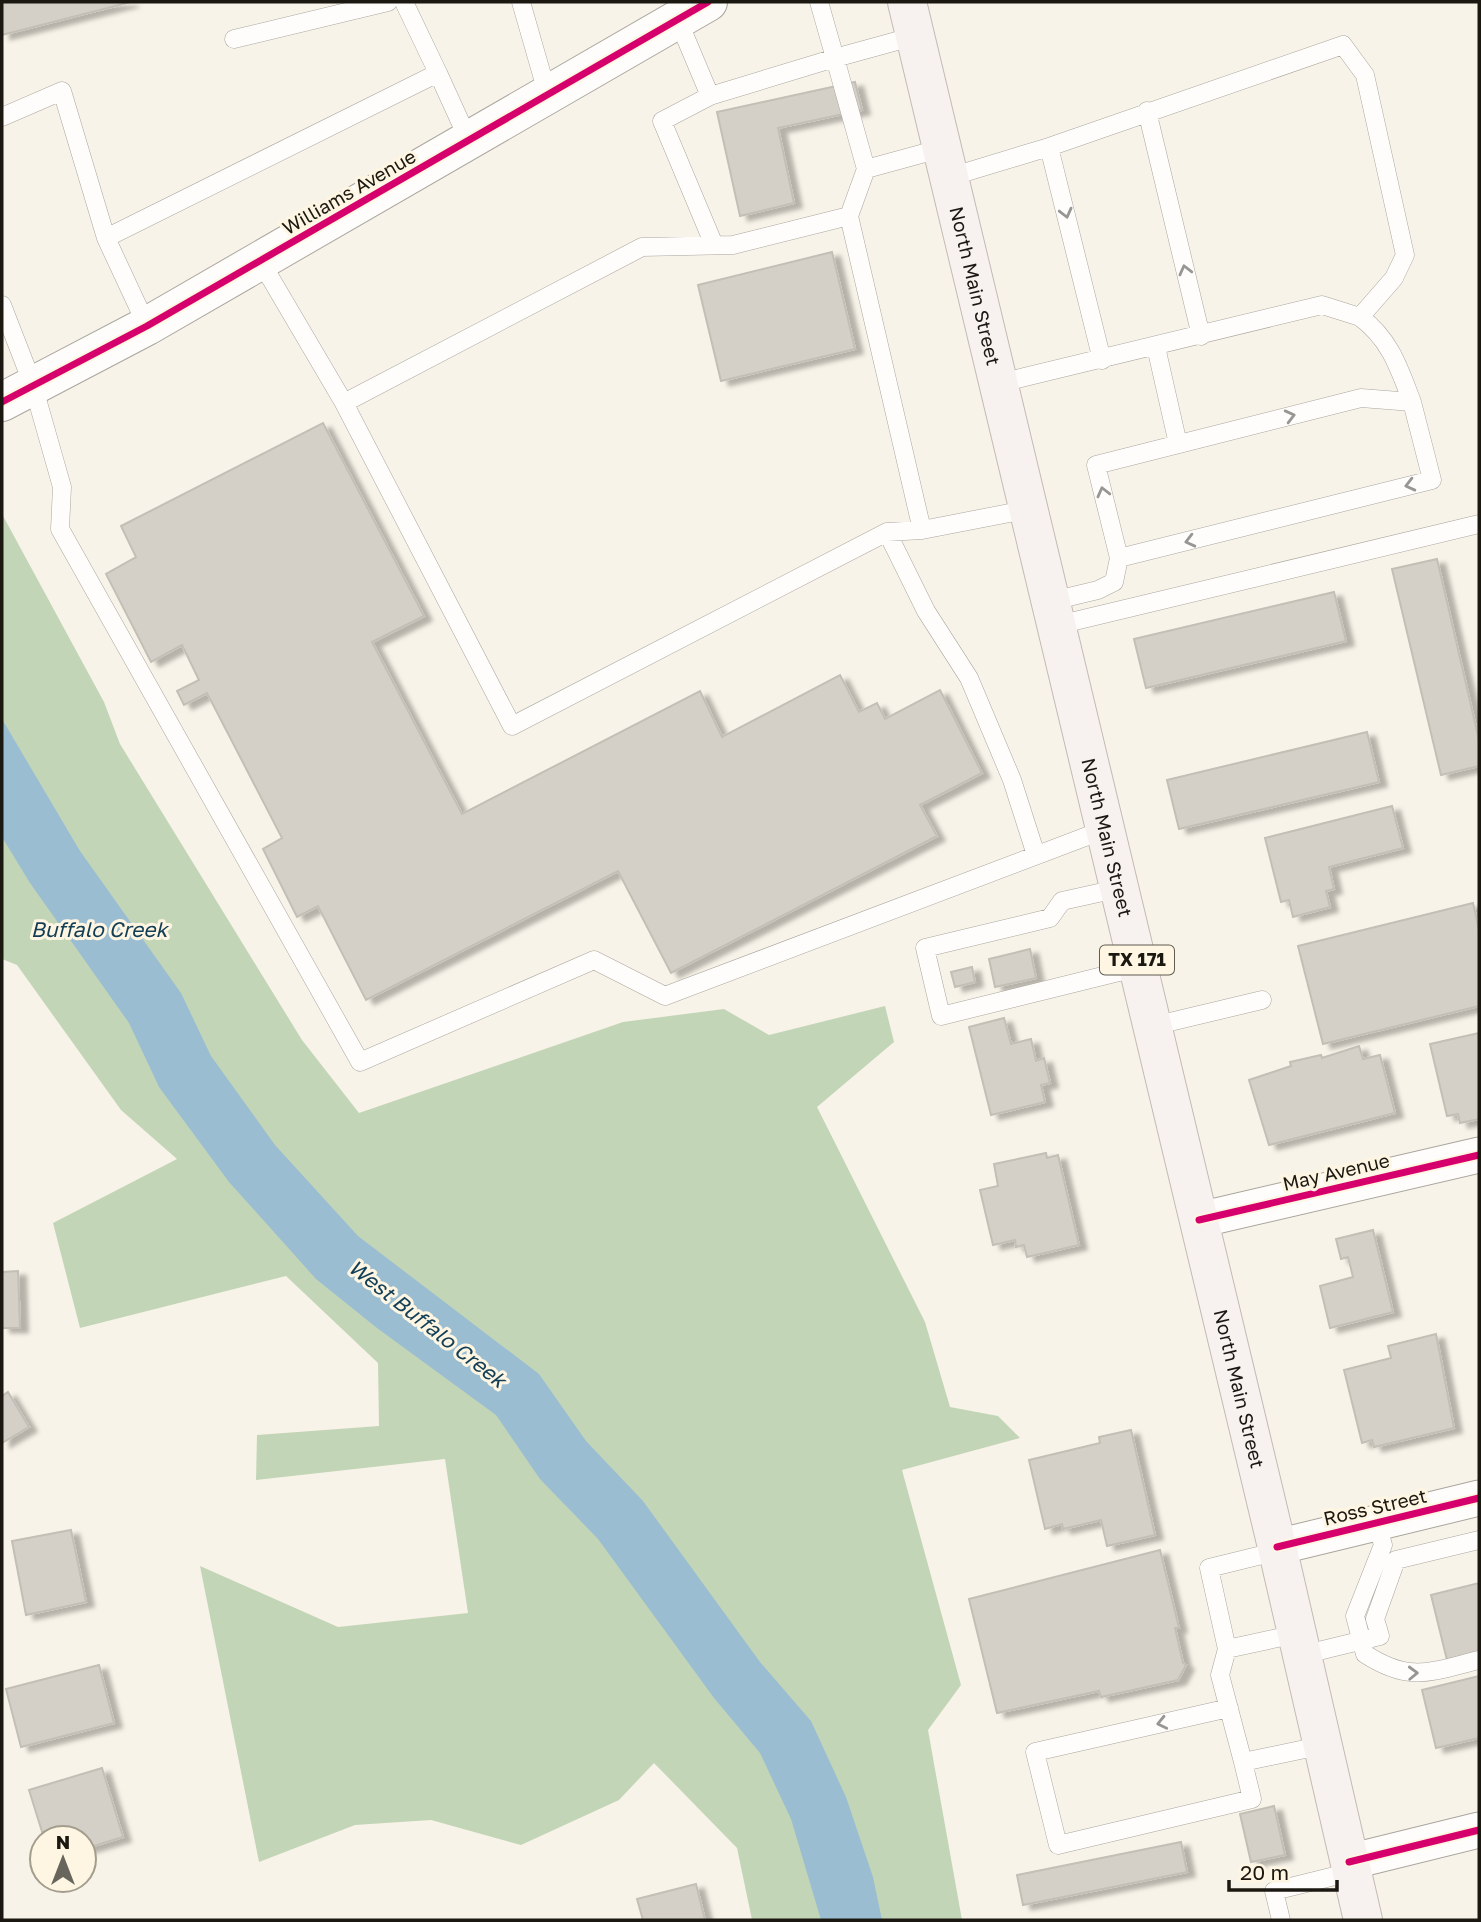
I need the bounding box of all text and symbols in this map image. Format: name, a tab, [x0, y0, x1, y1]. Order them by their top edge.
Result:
street label: Williams Avenue	[278, 144, 419, 239]
street label: North Main Street	[945, 204, 1006, 368]
one-way arrow	[1058, 207, 1072, 219]
one-way arrow	[1179, 264, 1193, 276]
one-way arrow	[1284, 410, 1296, 424]
one-way arrow	[1404, 477, 1416, 491]
one-way arrow	[1097, 486, 1111, 498]
one-way arrow	[1184, 533, 1196, 547]
street label: North Main Street	[1077, 755, 1138, 919]
water label: Buffalo Creek	[31, 916, 169, 942]
road number: TX 171	[1100, 945, 1174, 974]
street label: May Avenue	[1280, 1148, 1392, 1195]
water label: West Buffalo Creek	[344, 1254, 513, 1394]
street label: North Main Street	[1210, 1307, 1270, 1470]
street label: Ross Street	[1321, 1483, 1429, 1530]
one-way arrow	[1408, 1665, 1419, 1680]
one-way arrow	[1156, 1715, 1168, 1729]
north arrow	[28, 1824, 98, 1894]
text: N	[56, 1830, 70, 1853]
scale bar	[1229, 1848, 1338, 1892]
text: 20 m	[1240, 1859, 1289, 1885]

